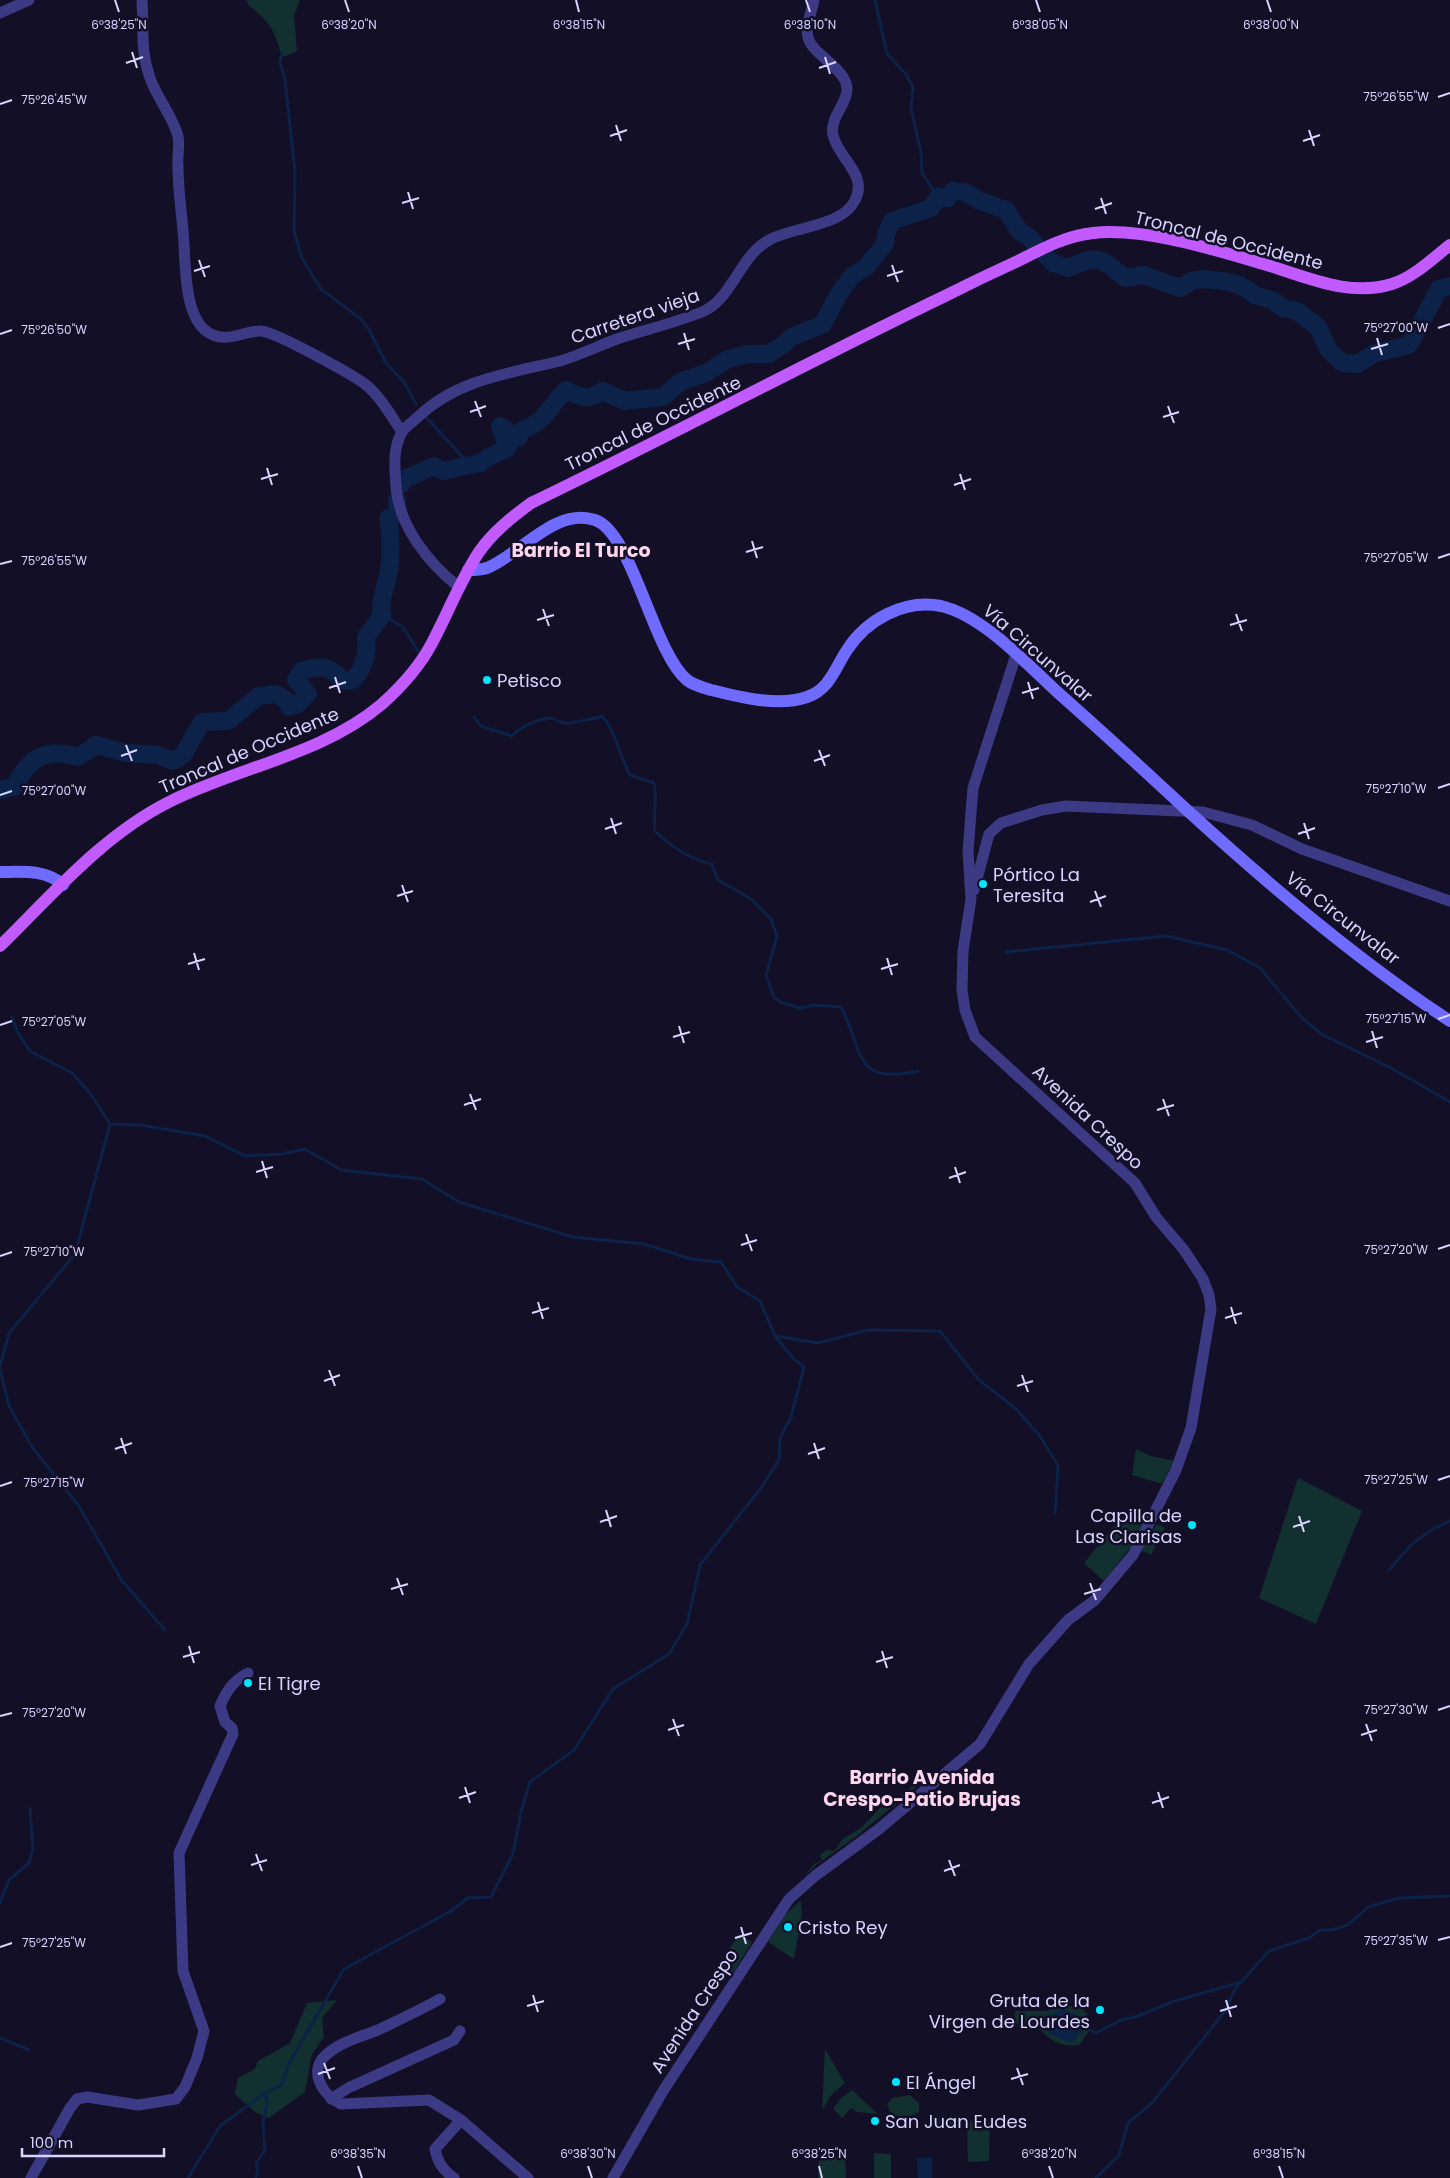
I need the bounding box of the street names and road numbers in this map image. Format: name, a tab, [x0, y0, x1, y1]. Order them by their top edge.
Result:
street label: Troncal de Occidente	[1132, 205, 1326, 275]
street label: Carretera vieja	[567, 282, 703, 350]
street label: Troncal de Occidente	[561, 369, 745, 477]
street label: Vía Circunvalar	[978, 598, 1099, 708]
street label: Troncal de Occidente	[155, 701, 343, 799]
street label: Vía Circunvalar	[1281, 866, 1405, 971]
street label: Avenida Crespo	[1027, 1059, 1149, 1175]
street label: Avenida Crespo	[644, 1944, 744, 2078]

